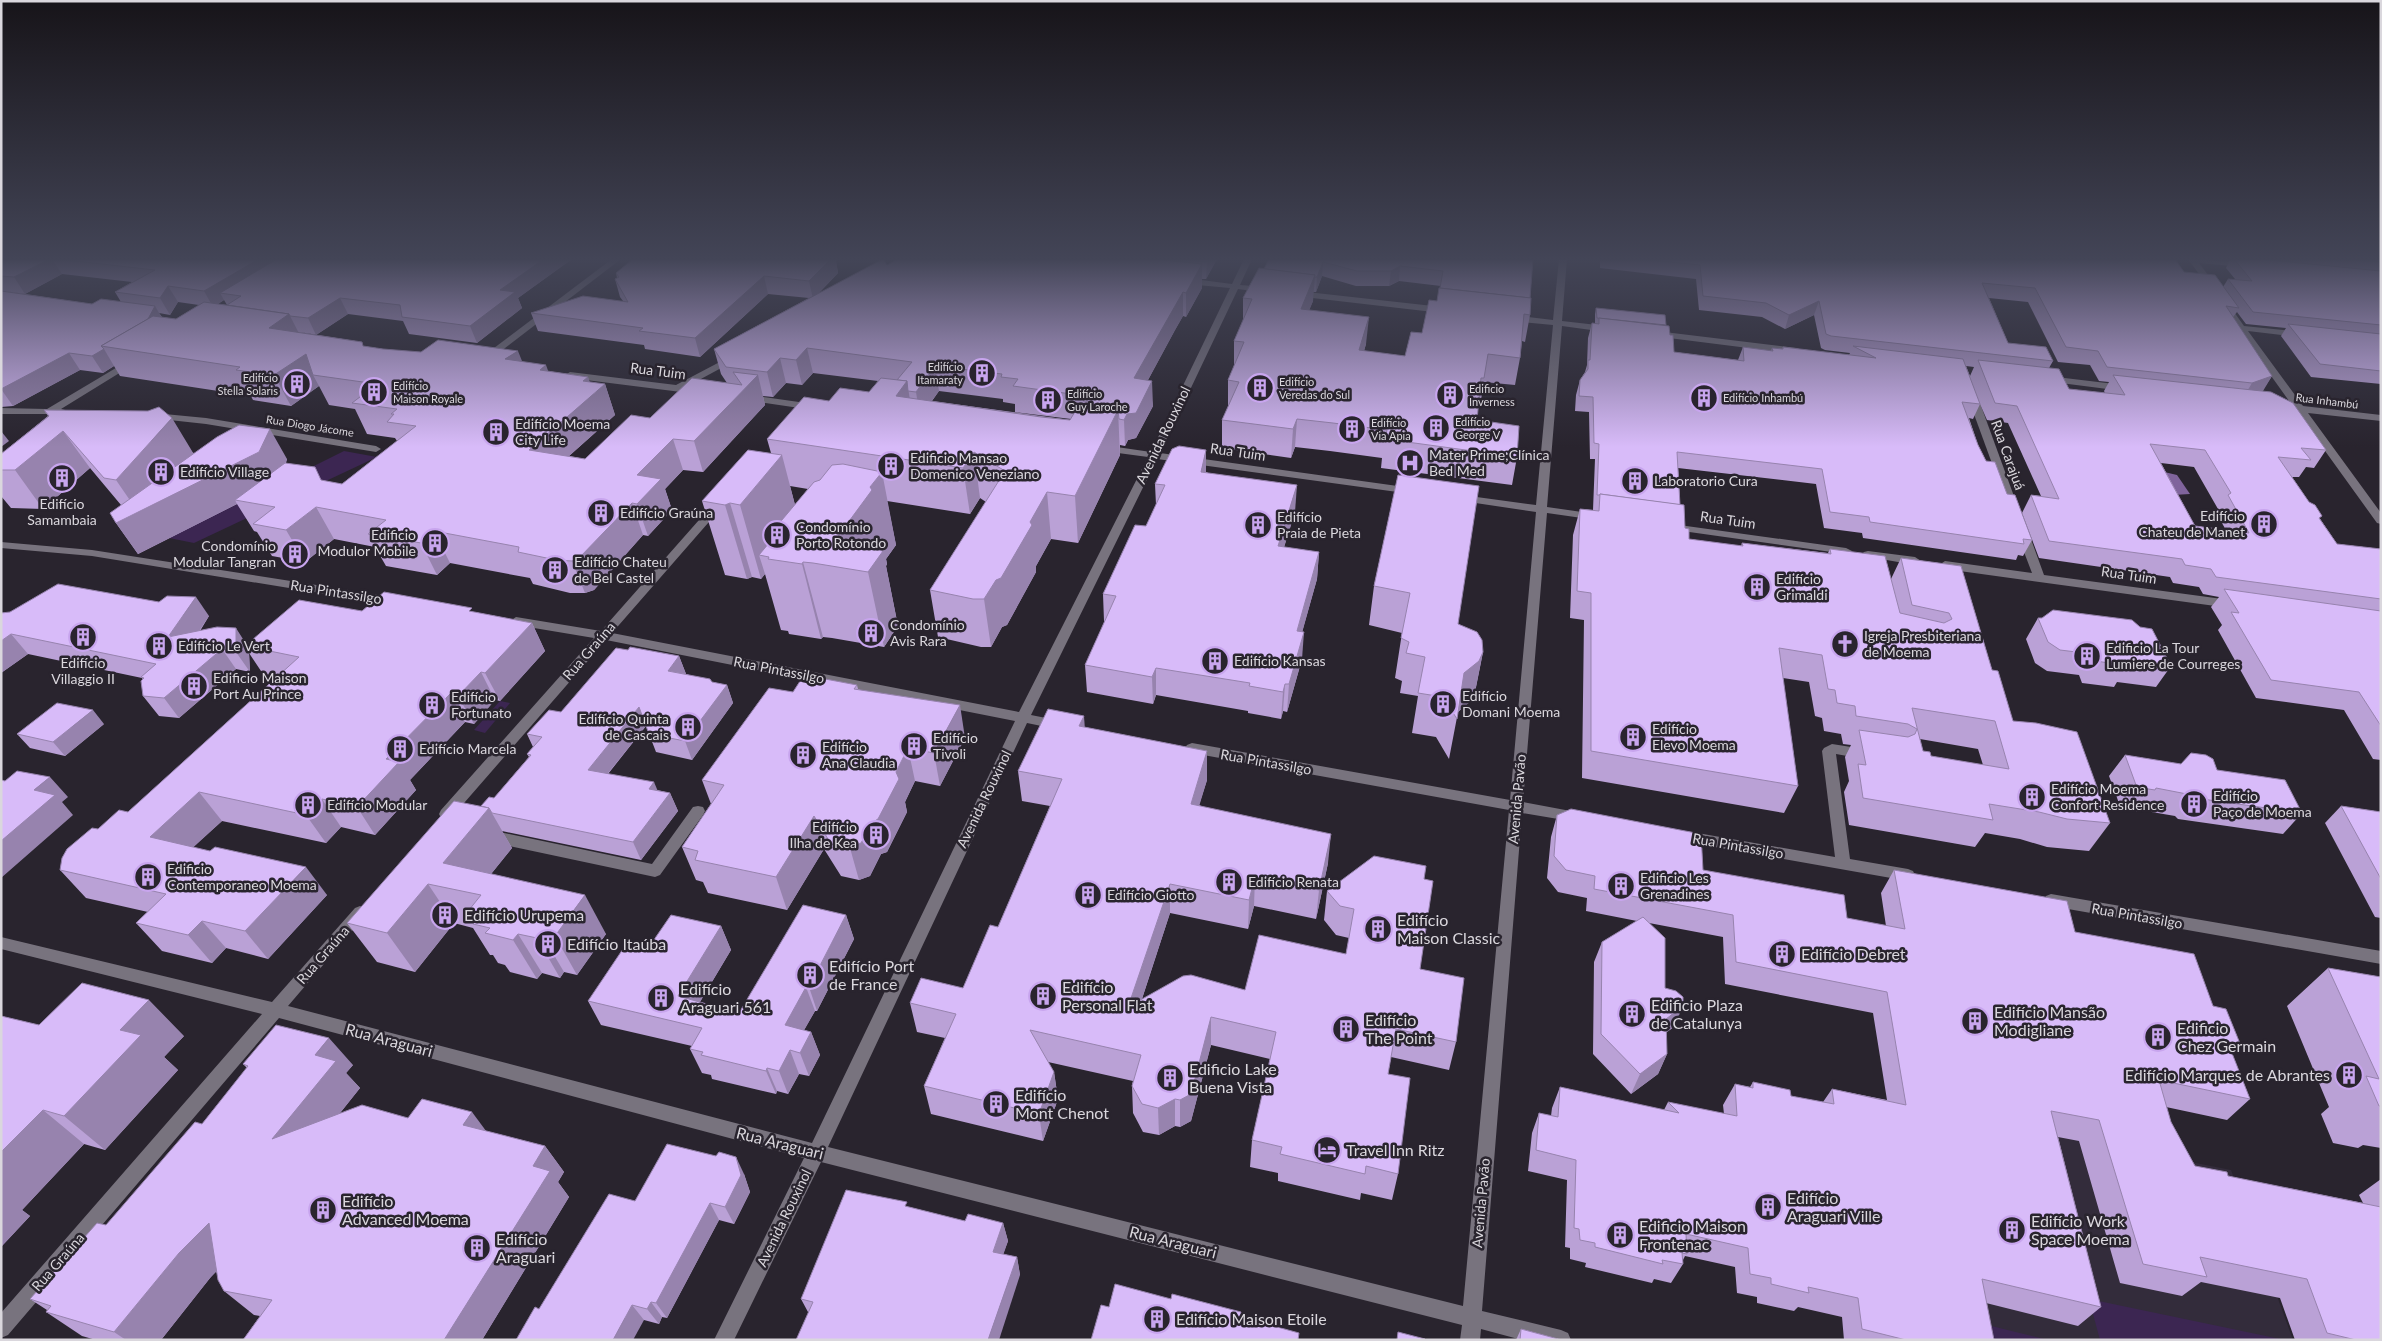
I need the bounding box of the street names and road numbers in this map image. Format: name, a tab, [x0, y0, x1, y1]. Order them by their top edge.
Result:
street label: Rua Tuim	[629, 359, 687, 382]
street label: Avenida Rouxinol	[1132, 383, 1193, 486]
street label: Rua Inhambú	[2295, 390, 2359, 411]
street label: Rua Diogo Jácome	[265, 412, 355, 439]
street label: Rua Carajuá	[1988, 418, 2029, 492]
street label: Rua Tuim	[1209, 439, 1267, 464]
street label: Rua Tuim	[1699, 507, 1757, 532]
street label: Rua Tuim	[2100, 562, 2158, 587]
street label: Rua Pintassilgo	[289, 576, 383, 607]
street label: Rua Graúna	[559, 618, 619, 683]
street label: Rua Pintassilgo	[732, 652, 826, 687]
street label: Rua Pintassilgo	[1219, 745, 1313, 778]
street label: Avenida Rouxinol	[953, 747, 1014, 850]
street label: Avenida Pavão	[1504, 753, 1529, 844]
street label: Rua Pintassilgo	[1691, 829, 1785, 862]
street label: Rua Pintassilgo	[2090, 899, 2184, 932]
street label: Rua Graúna	[293, 922, 353, 987]
street label: Rua Araguari	[343, 1019, 435, 1060]
street label: Rua Araguari	[734, 1122, 826, 1163]
street label: Avenida Pavão	[1468, 1157, 1493, 1248]
street label: Avenida Rouxinol	[753, 1166, 814, 1269]
street label: Rua Araguari	[1127, 1221, 1219, 1262]
street label: Rua Graúna	[28, 1229, 88, 1294]

